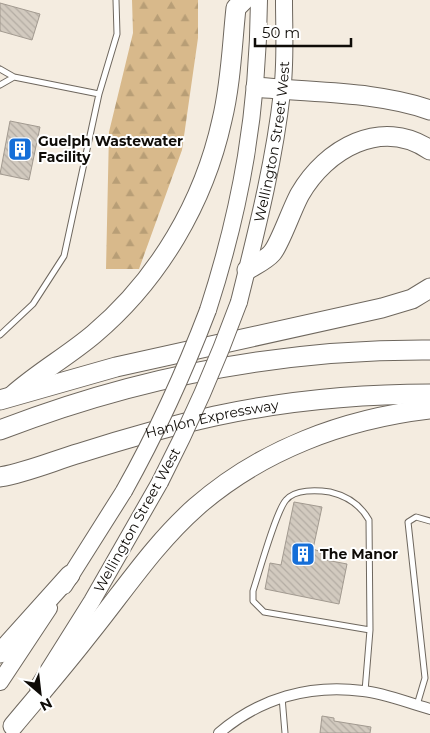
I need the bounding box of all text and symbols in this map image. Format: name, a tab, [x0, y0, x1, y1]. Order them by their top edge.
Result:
scale bar	[255, 15, 351, 47]
text: 50 m	[262, 23, 300, 42]
street label: Wellington Street West	[250, 61, 293, 224]
place label: Guelph Wastewater Facility	[38, 132, 183, 166]
building icon: Guelph Wastewater Facility	[7, 136, 33, 162]
street label: Hanlon Expressway	[143, 396, 280, 442]
street label: Wellington Street West	[90, 444, 184, 596]
building icon: The Manor	[290, 541, 316, 567]
place label: The Manor	[320, 545, 398, 563]
north arrow	[15, 668, 65, 718]
text: N	[37, 694, 55, 715]

